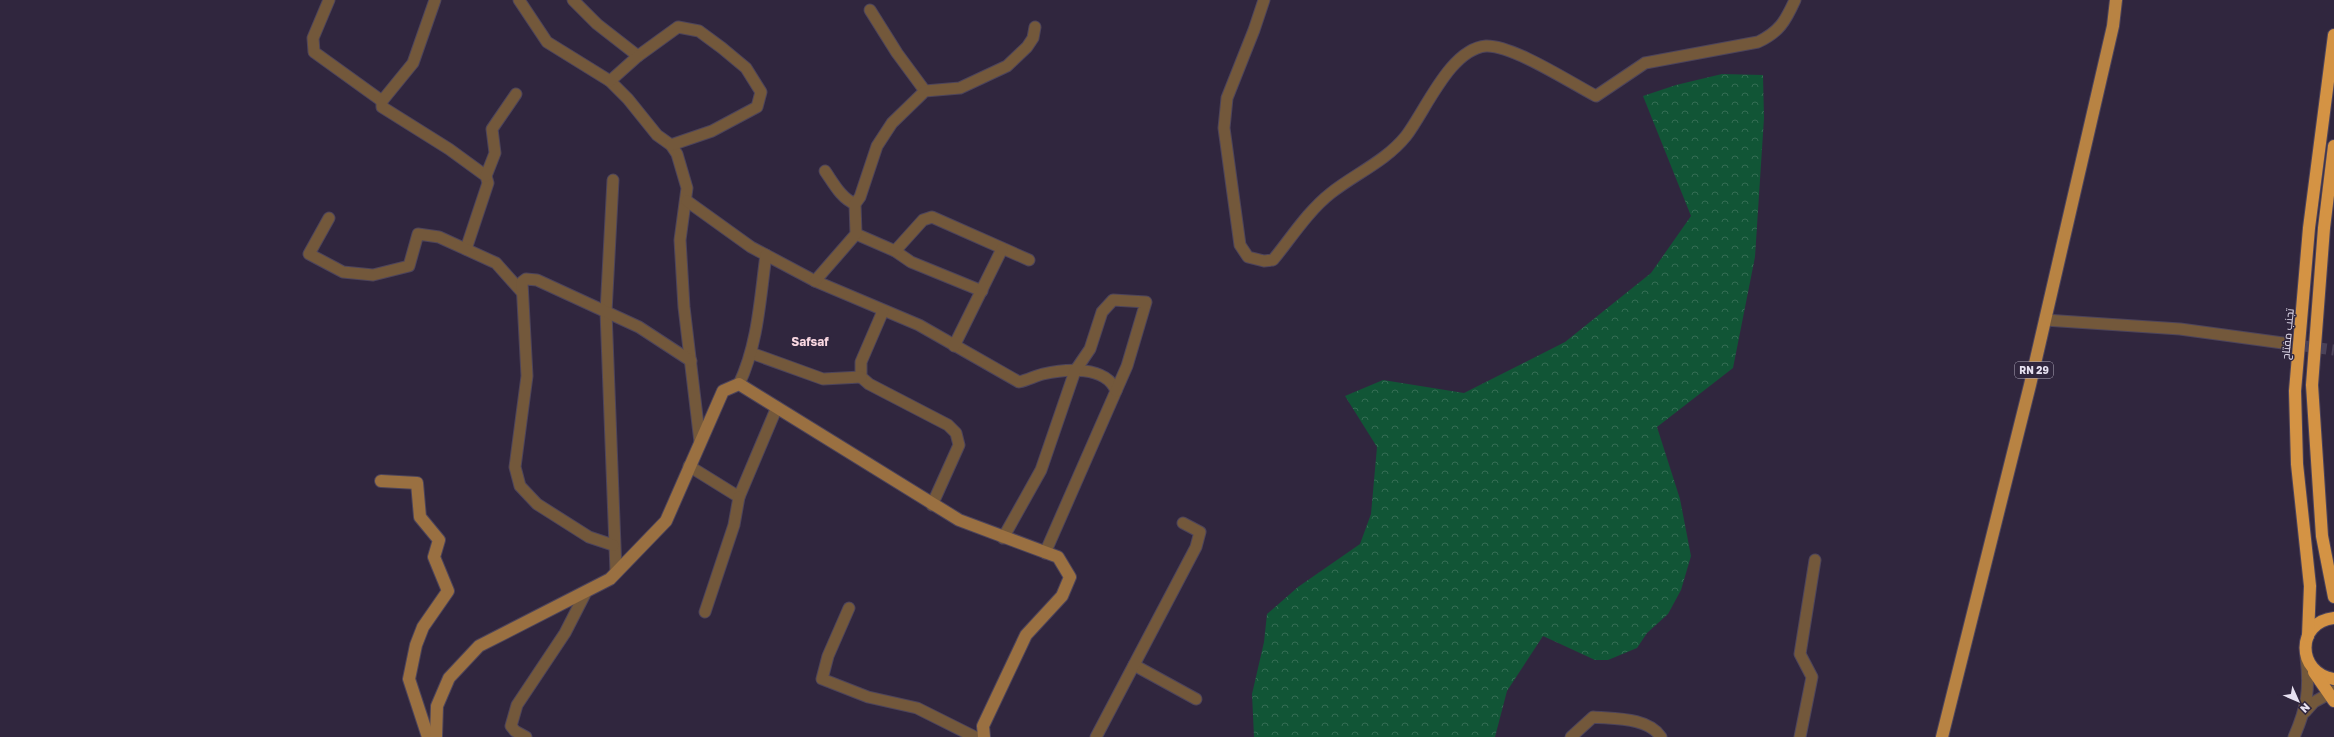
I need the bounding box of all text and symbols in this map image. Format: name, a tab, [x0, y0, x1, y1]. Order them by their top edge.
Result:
street label: تجنب مفتاح	[2278, 308, 2298, 360]
district label: Safsaf	[791, 334, 829, 349]
road number: RN 29	[2015, 362, 2053, 378]
north arrow	[2278, 681, 2318, 721]
text: N	[2298, 701, 2313, 716]

